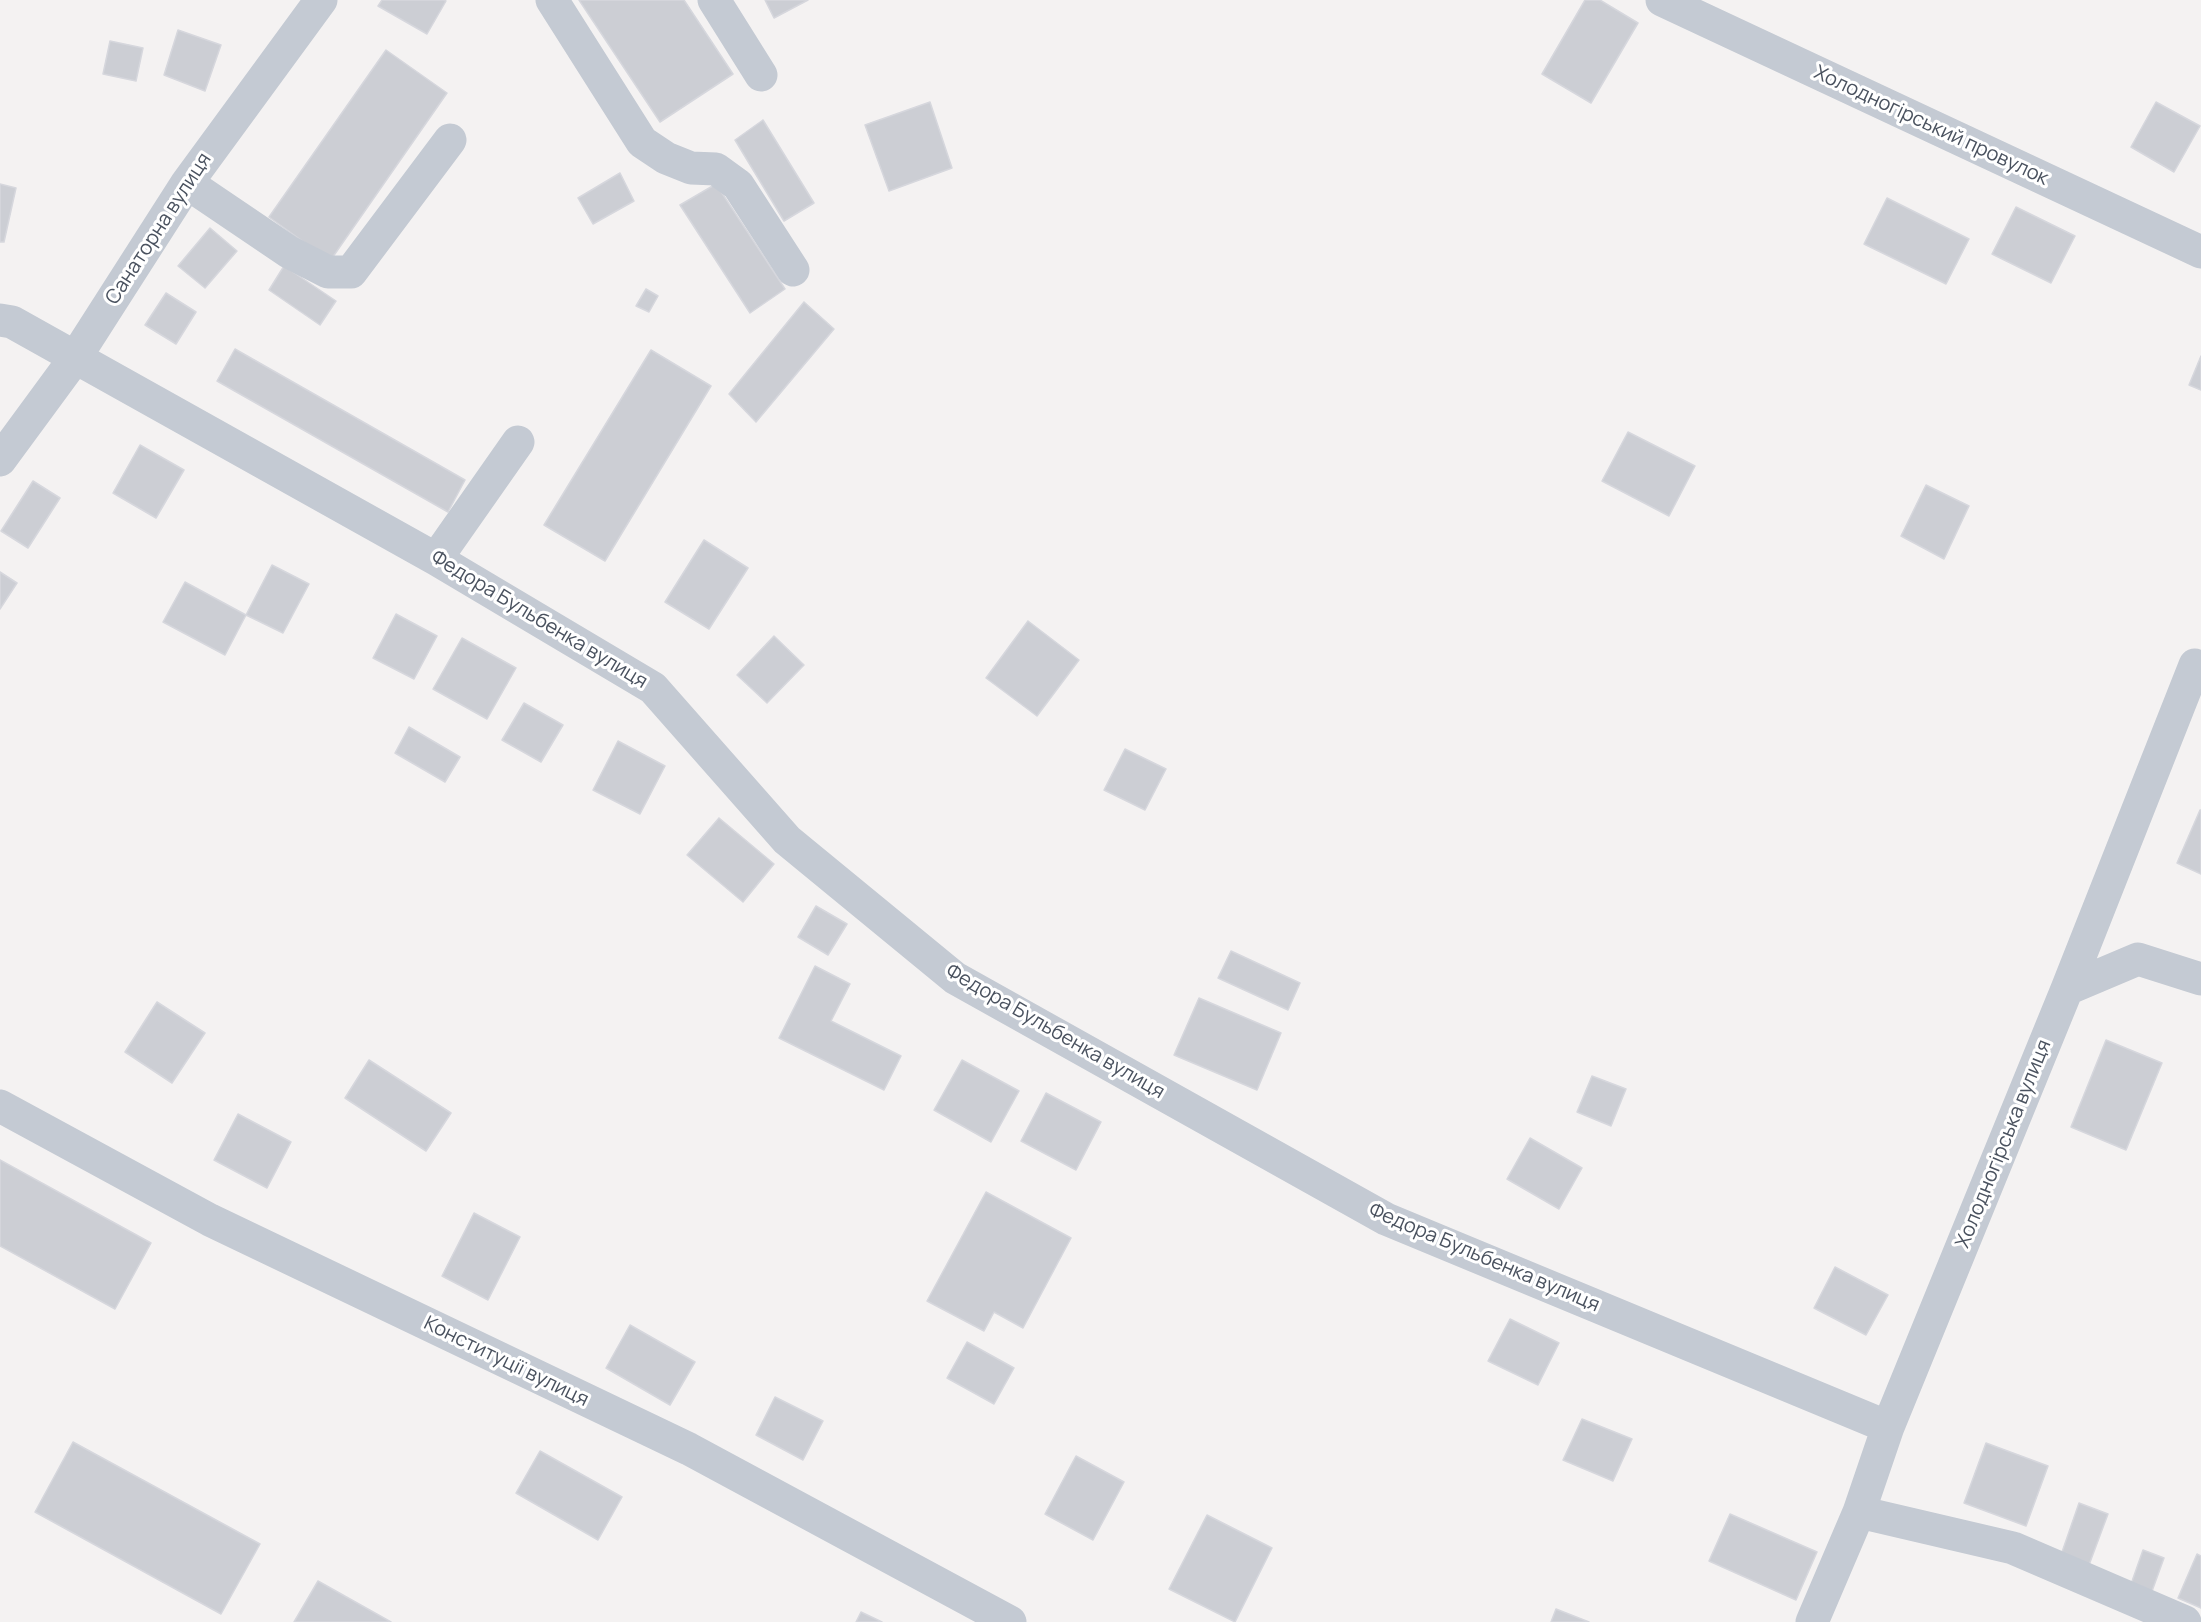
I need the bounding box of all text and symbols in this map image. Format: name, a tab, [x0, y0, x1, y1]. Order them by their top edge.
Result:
street label: Холодногірський провулок	[1810, 61, 2052, 191]
street label: Санаторна вулиця	[101, 149, 217, 309]
street label: Федора Бульбенка вулиця	[426, 546, 652, 694]
street label: Федора Бульбенка вулиця	[941, 960, 1169, 1104]
street label: Холодногірська вулиця	[1951, 1036, 2057, 1252]
street label: Федора Бульбенка вулиця	[1365, 1198, 1603, 1318]
street label: Конституції вулиця	[420, 1312, 592, 1412]

